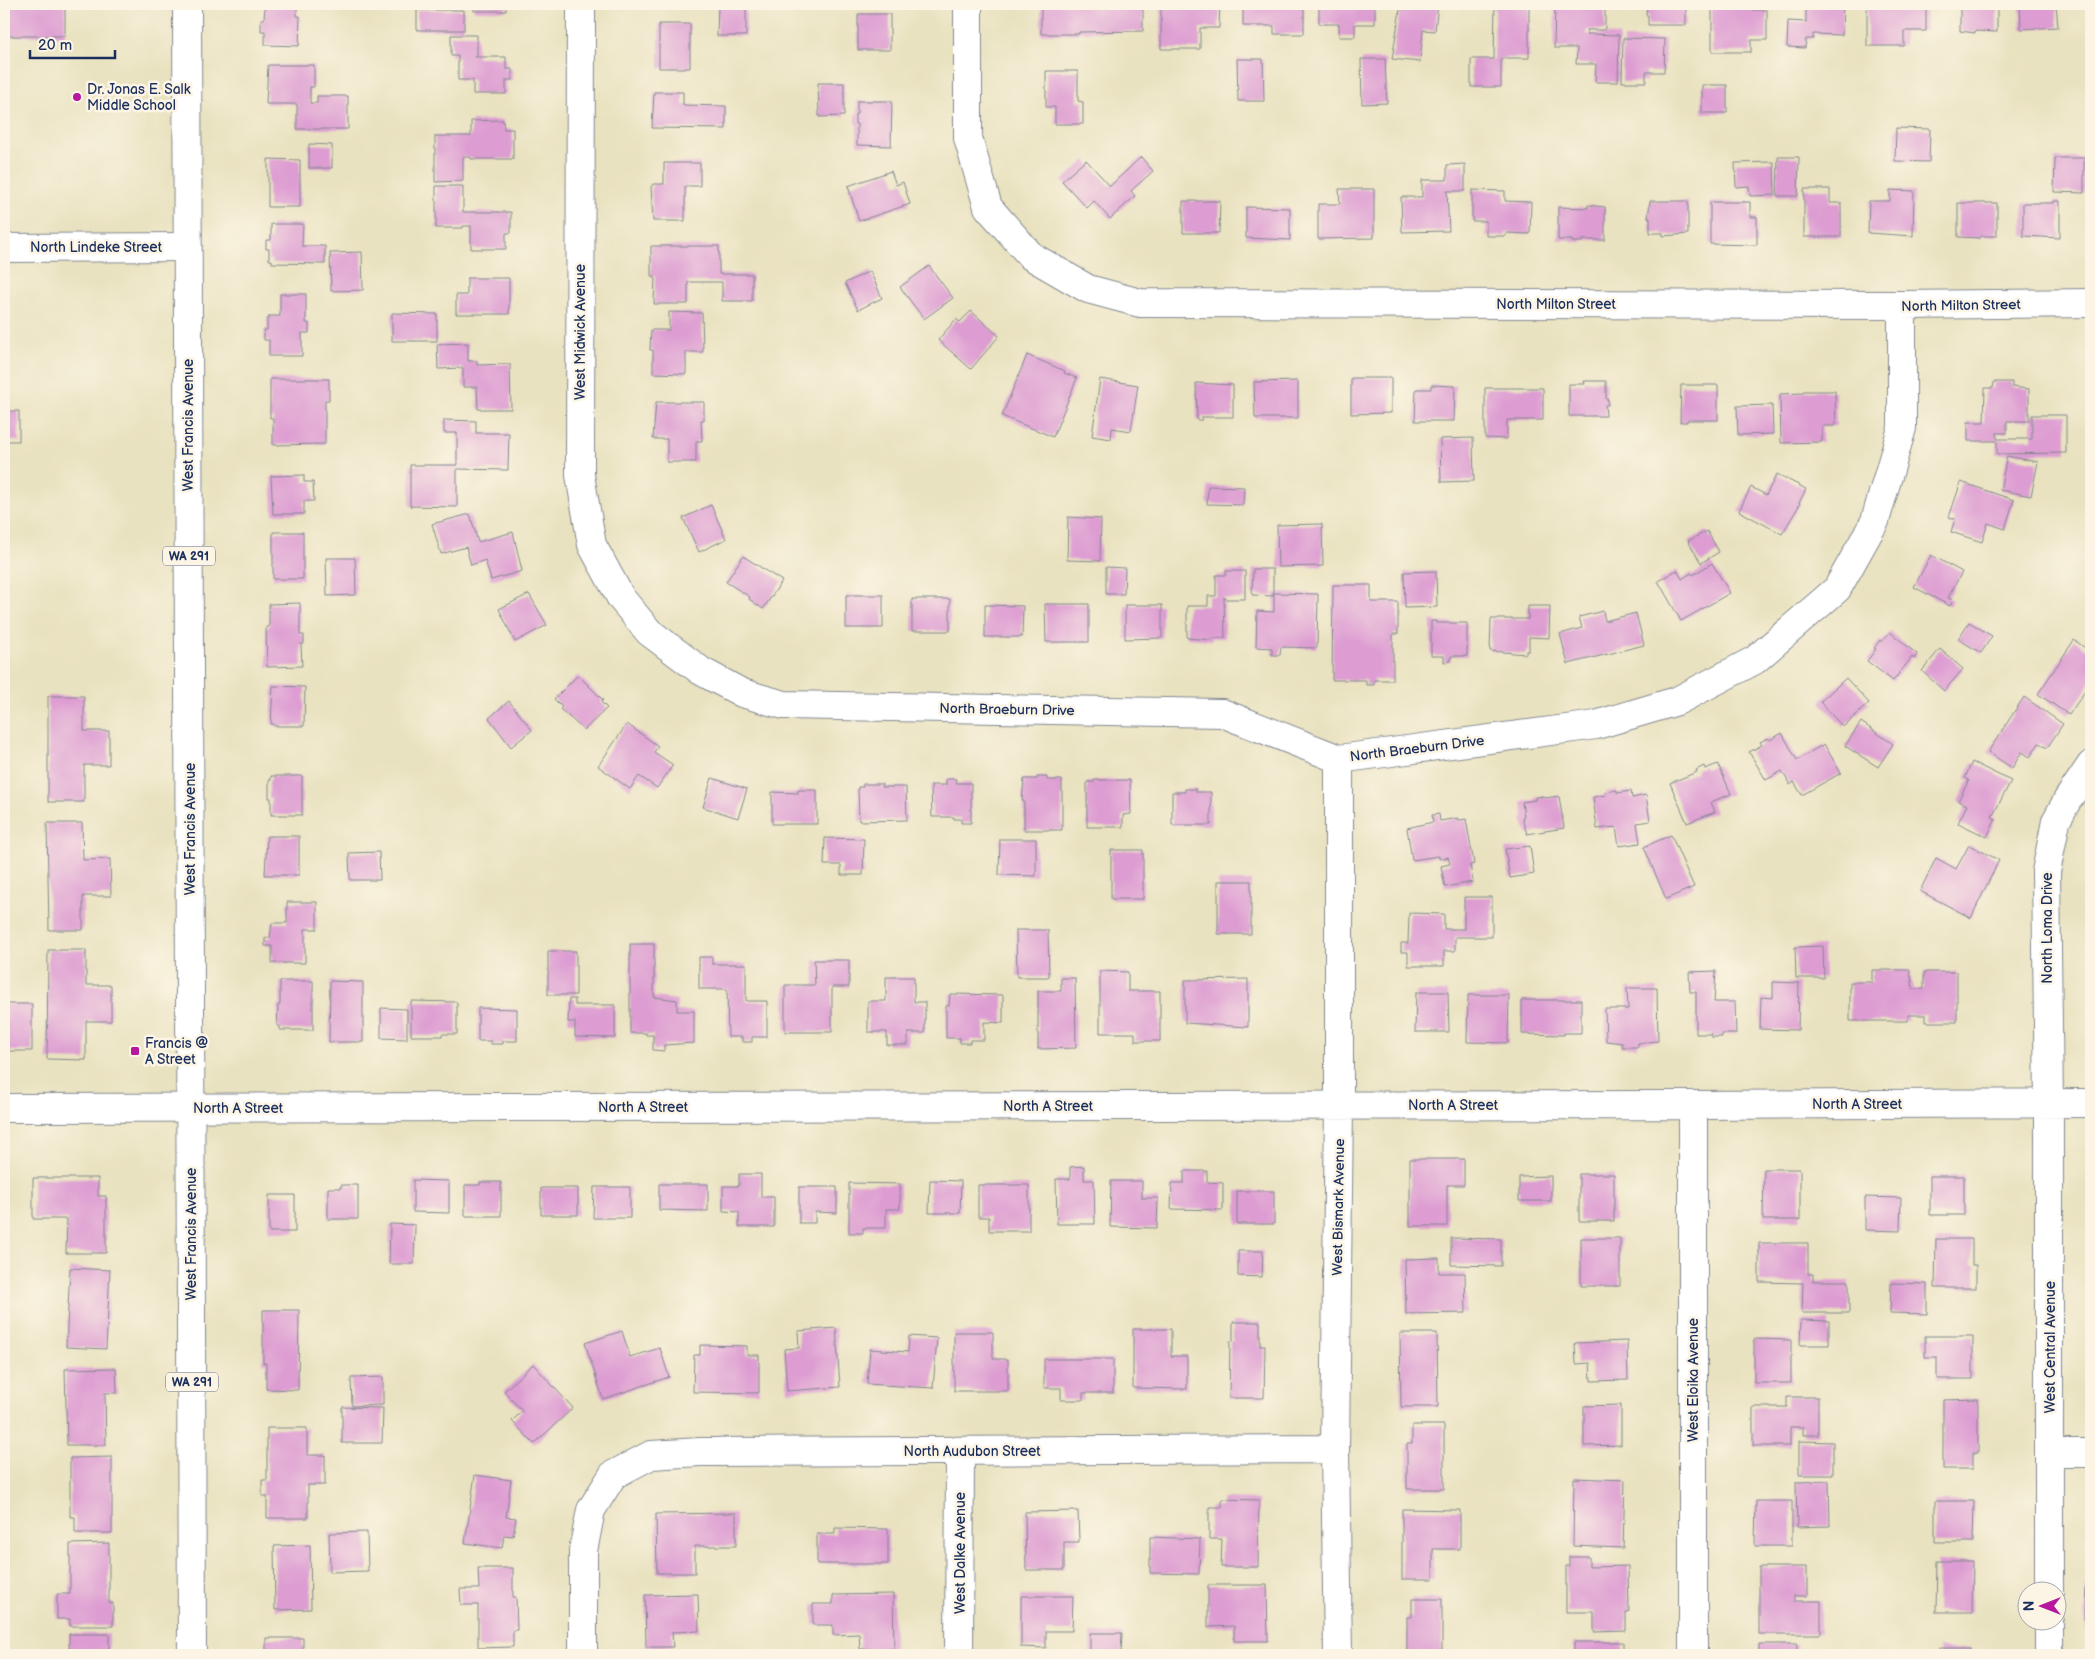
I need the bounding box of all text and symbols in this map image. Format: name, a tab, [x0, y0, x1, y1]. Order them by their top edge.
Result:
scale bar	[30, 28, 115, 60]
text: 20 m	[38, 36, 72, 55]
place label: Dr. Jonas E. Salk Middle School	[87, 81, 191, 114]
marker: Dr. Jonas E. Salk Middle School	[71, 91, 83, 103]
street label: North Lindeke Street	[30, 239, 163, 256]
street label: West Midwick Avenue	[572, 264, 589, 400]
street label: North Milton Street	[1496, 296, 1617, 313]
street label: North Milton Street	[1901, 296, 2022, 315]
street label: West Francis Avenue	[180, 359, 197, 491]
road number: WA 291	[163, 546, 215, 566]
street label: North Braeburn Drive	[939, 700, 1075, 719]
street label: North Braeburn Drive	[1349, 732, 1485, 765]
street label: West Francis Avenue	[182, 763, 199, 895]
street label: North Loma Drive	[2039, 872, 2056, 984]
place label: Francis @ A Street	[145, 1035, 208, 1068]
marker: Francis @ A Street	[129, 1045, 141, 1057]
street label: North A Street	[1812, 1096, 1903, 1113]
street label: North A Street	[1408, 1097, 1499, 1114]
street label: North A Street	[1003, 1098, 1094, 1115]
street label: North A Street	[598, 1099, 689, 1116]
street label: North A Street	[193, 1100, 284, 1117]
street label: West Bismark Avenue	[1329, 1138, 1348, 1276]
street label: West Francis Avenue	[183, 1168, 200, 1300]
street label: West Central Avenue	[2042, 1281, 2059, 1413]
street label: West Eloika Avenue	[1685, 1318, 1702, 1442]
road number: WA 291	[166, 1372, 218, 1391]
street label: North Audubon Street	[903, 1443, 1041, 1460]
street label: West Dalke Avenue	[952, 1492, 969, 1614]
north arrow	[2018, 1582, 2068, 1632]
text: N	[2021, 1601, 2038, 1611]

